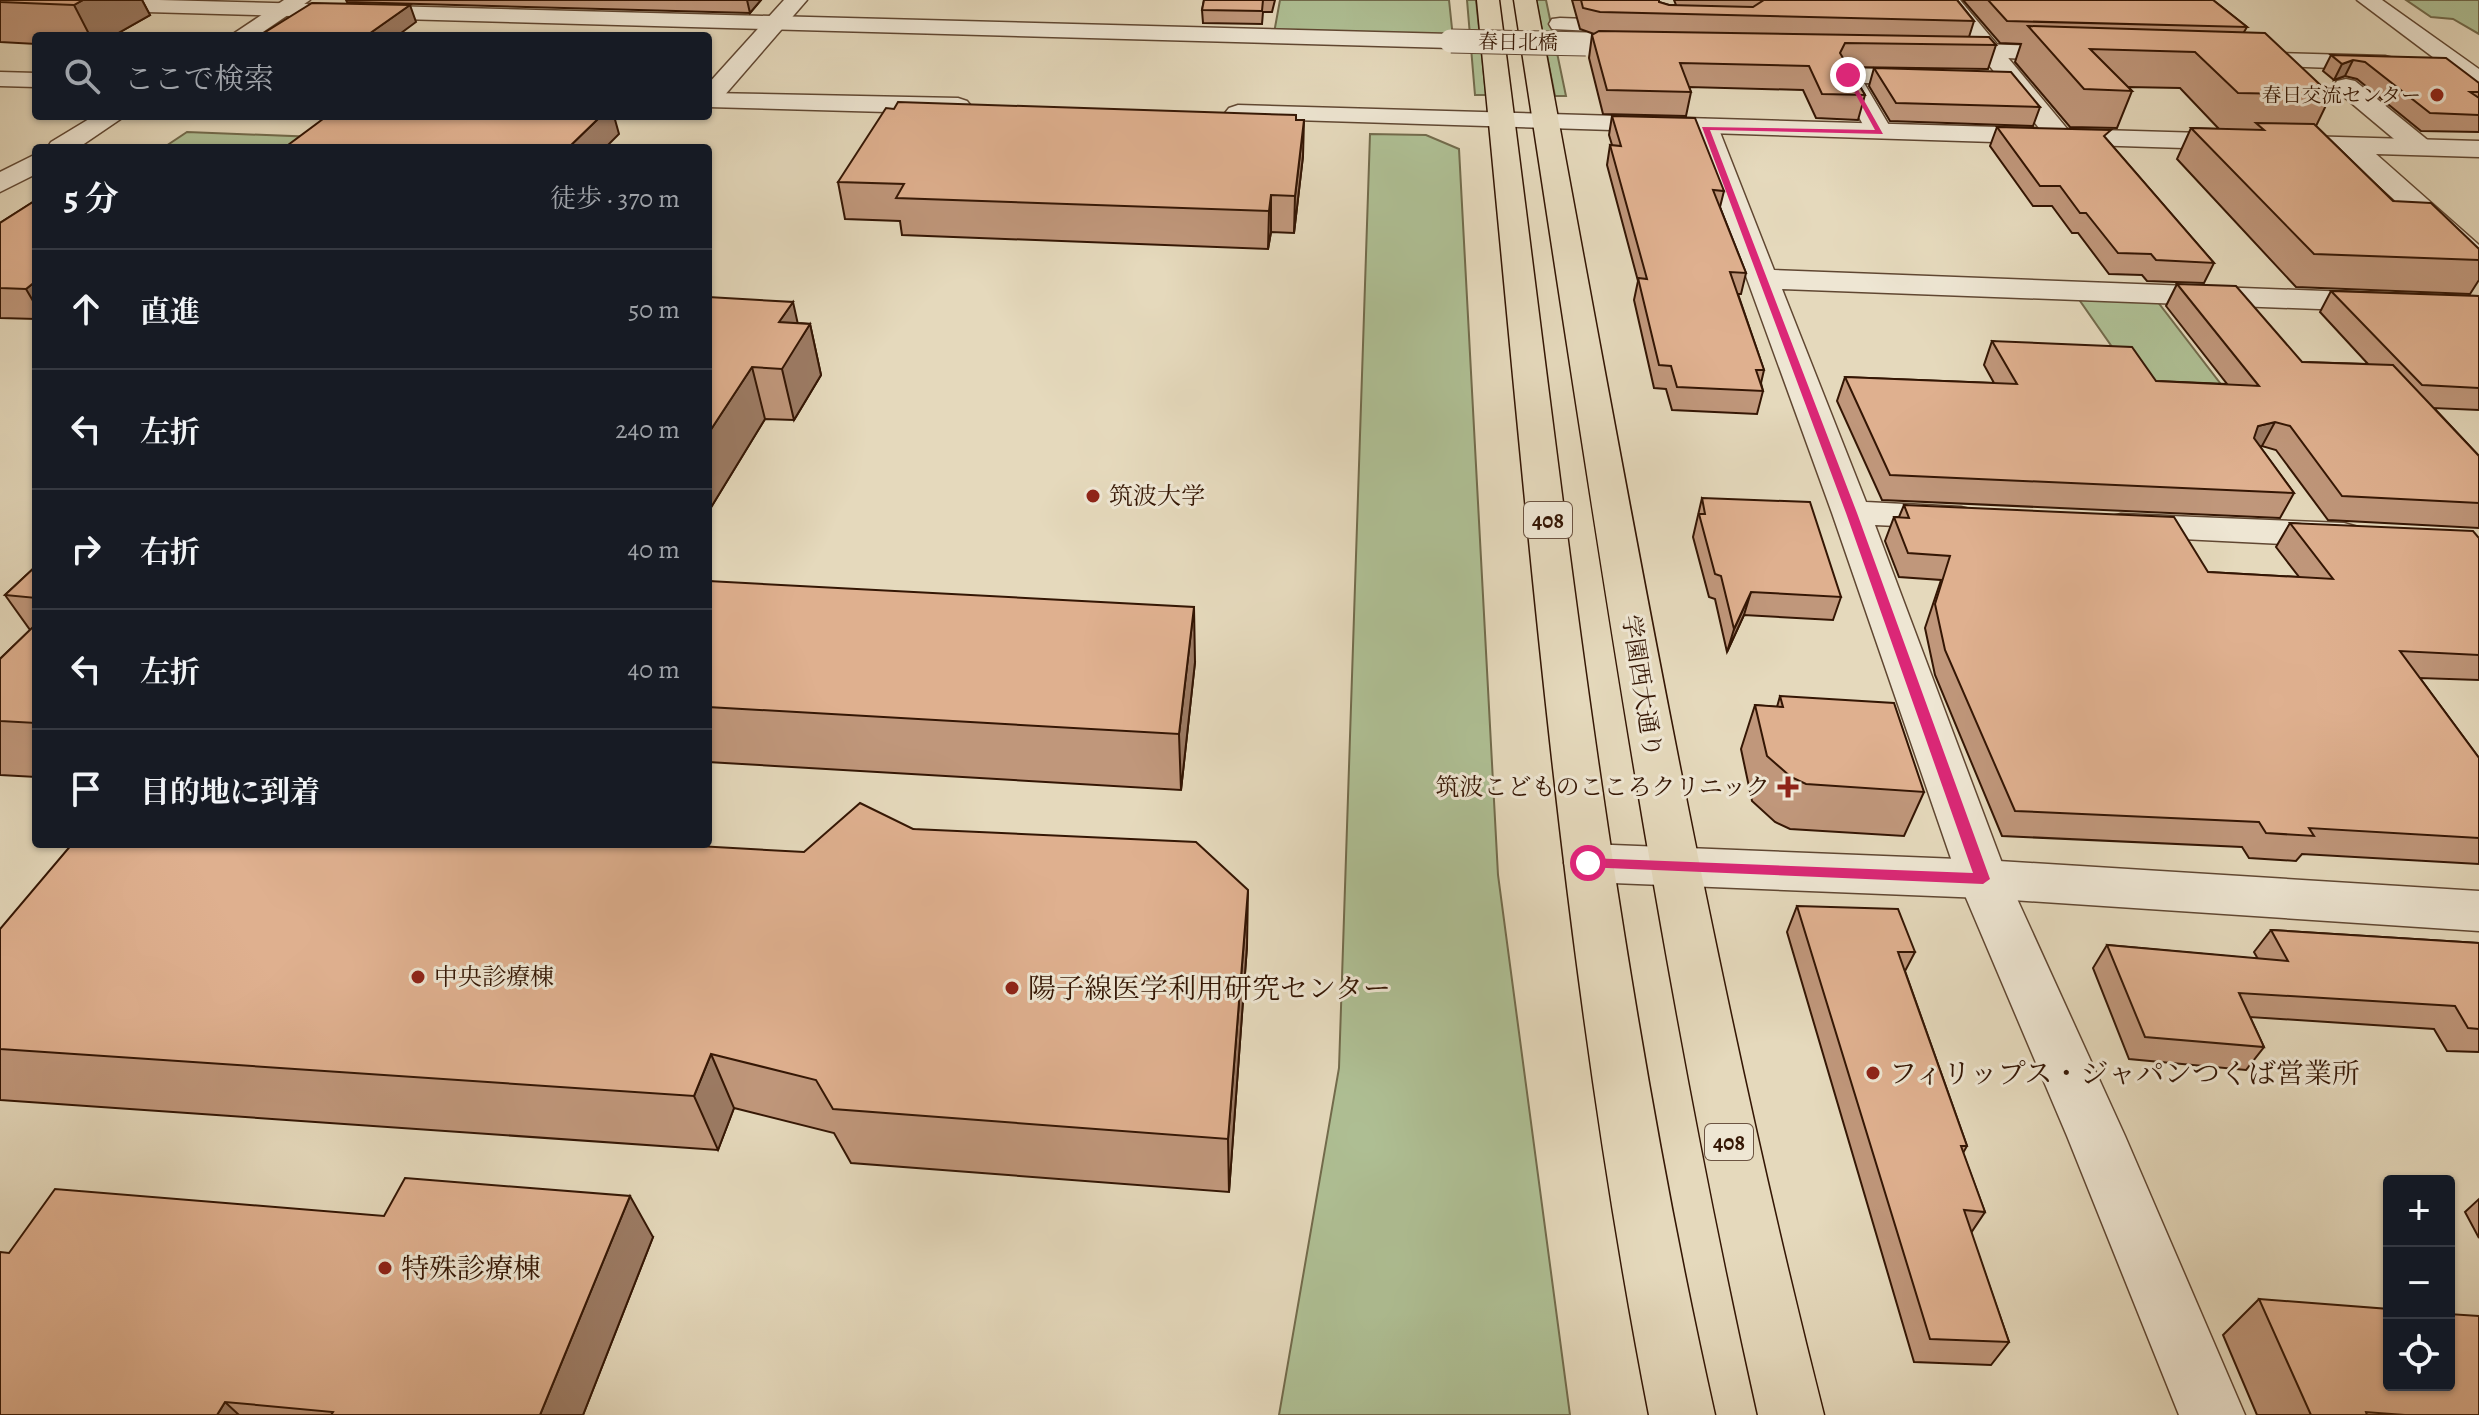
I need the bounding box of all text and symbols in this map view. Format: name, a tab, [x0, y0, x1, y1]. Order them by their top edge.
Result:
street label: 春日北橋	[1478, 28, 1558, 57]
search box	[32, 32, 712, 120]
icon: search	[60, 54, 104, 98]
route end	[1830, 57, 1866, 93]
text: ここで検索	[124, 59, 274, 99]
place label: 春日交流センター	[2262, 82, 2421, 109]
marker: 春日交流センター	[2428, 86, 2446, 104]
text: 5 分	[64, 175, 118, 222]
text: 徒歩 · 370 m	[550, 181, 680, 216]
icon: ahead	[64, 287, 108, 331]
text: 直進	[140, 292, 200, 332]
text: 50 m	[628, 292, 680, 327]
icon: left	[64, 407, 108, 451]
text: 左折	[140, 412, 200, 452]
text: 240 m	[615, 412, 680, 447]
place label: 筑波大学	[1109, 480, 1205, 512]
marker: 筑波大学	[1084, 487, 1102, 505]
road number: 408	[1524, 502, 1572, 538]
icon: right	[64, 527, 108, 571]
text: 右折	[140, 532, 200, 572]
text: 40 m	[628, 532, 680, 567]
street label: 学園西大通り	[1615, 612, 1669, 760]
icon: left	[64, 647, 108, 691]
text: 左折	[140, 652, 200, 692]
text: 40 m	[628, 652, 680, 687]
icon: arrive	[64, 767, 108, 811]
place label: 筑波こどものこころクリニック	[1435, 771, 1770, 803]
text: 目的地に到着	[140, 772, 320, 812]
marker: 筑波こどものこころクリニック	[1777, 776, 1799, 798]
route start	[1570, 845, 1606, 881]
place label: 中央診療棟	[434, 961, 554, 993]
marker: 中央診療棟	[409, 968, 427, 986]
place label: 陽子線医学利用研究センター	[1028, 970, 1391, 1008]
marker: 陽子線医学利用研究センター	[1003, 979, 1021, 997]
place label: フィリップス・ジャパンつくば営業所	[1889, 1055, 2360, 1093]
marker: フィリップス・ジャパンつくば営業所	[1864, 1064, 1882, 1082]
road number: 408	[1705, 1124, 1753, 1160]
map controls	[2383, 1175, 2455, 1391]
button: +	[2383, 1175, 2455, 1247]
button: −	[2383, 1247, 2455, 1319]
place label: 特殊診療棟	[401, 1250, 541, 1288]
marker: 特殊診療棟	[376, 1259, 394, 1277]
button: locate	[2383, 1319, 2455, 1391]

